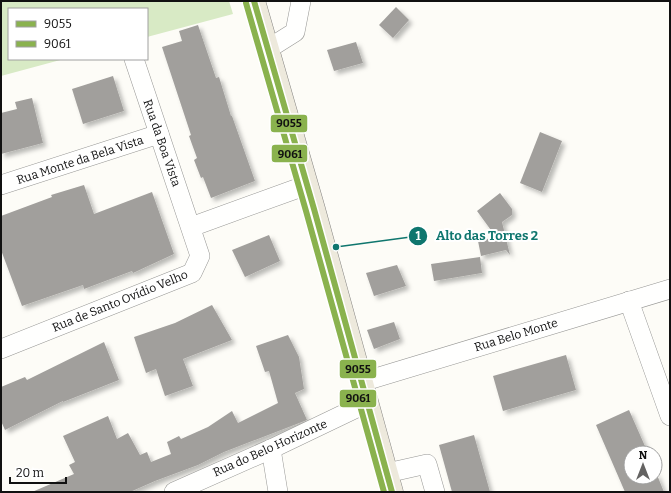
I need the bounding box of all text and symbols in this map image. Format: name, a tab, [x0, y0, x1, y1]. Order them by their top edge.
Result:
legend	[8, 8, 148, 60]
text: 9055	[44, 17, 72, 31]
text: 9061	[44, 37, 71, 51]
street label: Rua da Boa Vista	[141, 98, 184, 189]
line badge: 9055	[270, 114, 308, 133]
text: 9055	[276, 117, 302, 130]
street label: Rua Monte da Bela Vista	[15, 133, 146, 187]
line badge: 9061	[271, 144, 308, 163]
text: 9061	[278, 148, 303, 161]
callout: Alto das Torres 2	[408, 223, 546, 248]
text: Alto das Torres 2	[436, 228, 538, 243]
text: 1	[415, 229, 421, 243]
street label: Rua de Santo Ovídio Velho	[50, 267, 190, 335]
street label: Rua Belo Monte	[472, 316, 560, 354]
line badge: 9055	[339, 359, 377, 379]
text: 9055	[345, 363, 371, 376]
line badge: 9061	[339, 389, 377, 408]
text: 9061	[346, 392, 371, 405]
street label: Rua do Belo Horizonte	[211, 417, 329, 479]
north arrow	[623, 445, 663, 485]
text: N	[639, 449, 648, 462]
scale bar	[10, 459, 66, 485]
text: 20 m	[16, 466, 45, 480]

